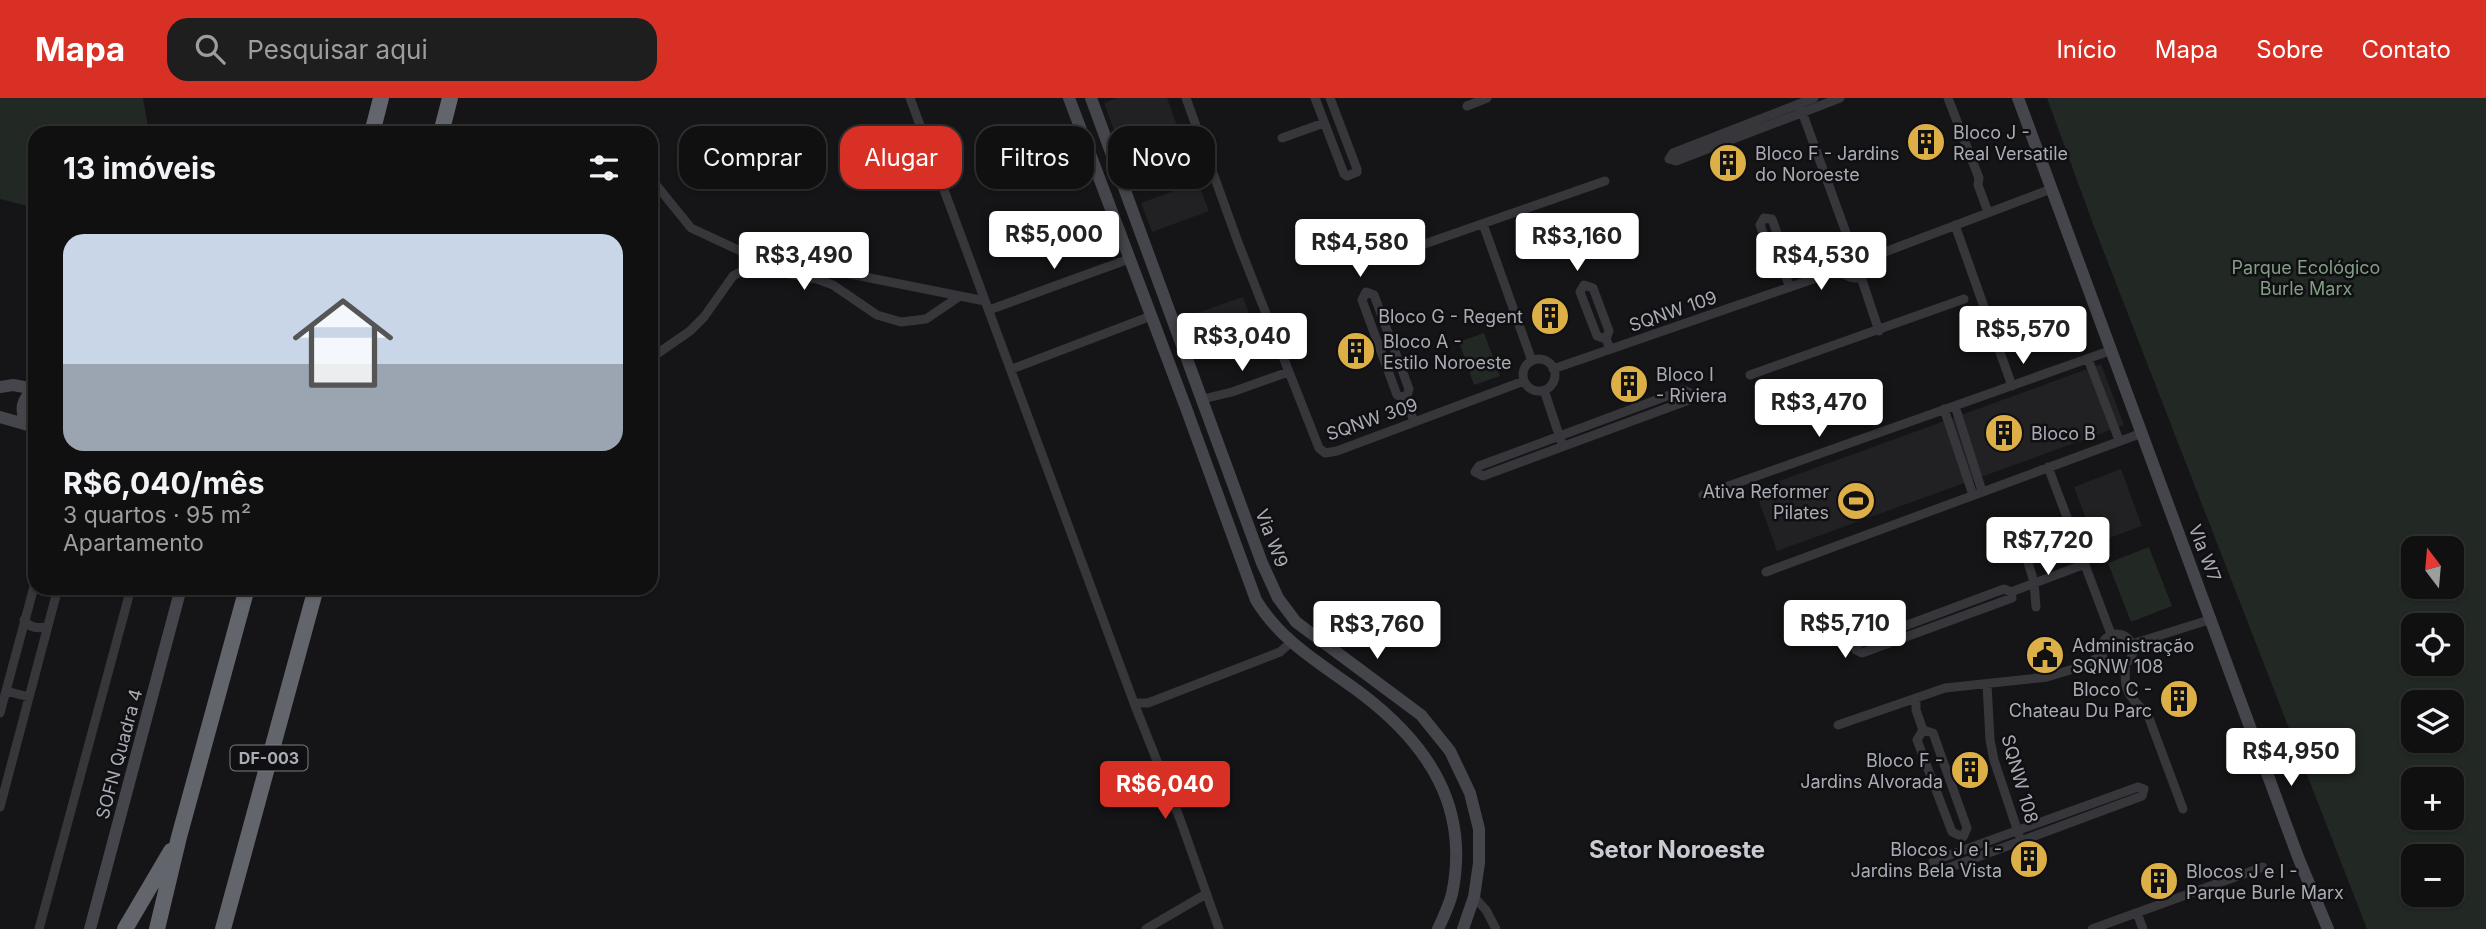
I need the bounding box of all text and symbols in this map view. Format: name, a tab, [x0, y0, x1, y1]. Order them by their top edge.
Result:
search box	[167, 18, 657, 81]
text: Mapa	[35, 29, 125, 69]
icon: search	[191, 30, 229, 68]
text: Pesquisar aqui	[247, 34, 428, 65]
text: Início	[2056, 35, 2117, 64]
text: Mapa	[2155, 35, 2218, 64]
text: Sobre	[2256, 35, 2323, 64]
text: Contato	[2361, 35, 2451, 64]
building icon: Bloco J - Real Versatile	[1905, 121, 1947, 163]
place label: Bloco J - Real Versatile	[1953, 122, 2068, 164]
chip: Comprar	[679, 126, 826, 189]
chip: Alugar	[840, 126, 962, 189]
chip: Filtros	[976, 126, 1094, 189]
chip: Novo	[1108, 126, 1215, 189]
building icon: Bloco F - Jardins do Noroeste	[1707, 142, 1749, 184]
place label: Bloco F - Jardins do Noroeste	[1755, 143, 1899, 185]
icon: filters	[585, 149, 623, 187]
text: 13 imóveis	[63, 150, 216, 186]
pin: R$5,000	[989, 212, 1119, 271]
pin: R$3,160	[1512, 214, 1642, 273]
text: R$5,000	[1005, 220, 1103, 248]
pin: R$4,580	[1295, 220, 1425, 279]
text: R$3,160	[1532, 222, 1622, 250]
text: R$4,580	[1311, 228, 1409, 256]
pin: R$3,490	[739, 232, 869, 292]
pin: R$4,530	[1756, 232, 1886, 292]
text: R$3,490	[755, 241, 853, 269]
text: R$4,530	[1772, 241, 1870, 269]
park label: Parque Ecológico Burle Marx	[2232, 257, 2380, 299]
icon: home	[280, 280, 406, 406]
street label: SQNW 109	[1626, 286, 1720, 336]
building icon: Bloco G - Regent	[1529, 295, 1571, 337]
place label: Bloco G - Regent	[1378, 306, 1523, 327]
pin: R$5,570	[1958, 306, 2088, 366]
pin: R$3,040	[1177, 314, 1307, 373]
text: R$5,570	[1975, 315, 2071, 343]
text: R$3,040	[1193, 322, 1291, 350]
building icon: Bloco A - Estilo Noroeste	[1335, 330, 1377, 372]
place label: Bloco A - Estilo Noroeste	[1383, 331, 1512, 373]
building icon: Bloco I - Riviera	[1608, 363, 1650, 405]
place label: Bloco I - Riviera	[1656, 364, 1727, 406]
pin: R$3,470	[1754, 380, 1884, 439]
text: R$3,470	[1771, 388, 1867, 416]
street label: SQNW 309	[1324, 394, 1420, 444]
building icon: Bloco B	[1983, 412, 2025, 454]
place label: Bloco B	[2031, 423, 2096, 444]
text: R$6,040/mês	[63, 465, 265, 501]
sports icon: Ativa Reformer Pilates	[1835, 480, 1877, 522]
place label: Ativa Reformer Pilates	[1703, 481, 1829, 523]
text: 3 quartos · 95 m²	[63, 501, 251, 529]
street label: Via W9	[1251, 506, 1293, 570]
pin: R$7,720	[1983, 518, 2113, 577]
street label: Vla W7	[2184, 521, 2226, 585]
text: R$7,720	[2002, 526, 2094, 554]
text: Apartamento	[63, 529, 204, 557]
north arrow	[2401, 536, 2464, 598]
map controls	[2401, 536, 2464, 907]
pin: R$5,710	[1780, 601, 1910, 660]
pin: R$3,760	[1312, 602, 1442, 661]
text: R$5,710	[1800, 609, 1890, 637]
text: R$3,760	[1329, 610, 1425, 638]
button: locate	[2401, 613, 2464, 676]
public building icon: Administração SQNW 108	[2024, 634, 2066, 676]
place label: Administração SQNW 108	[2072, 635, 2194, 677]
building icon: Bloco C - Chateau Du Parc	[2158, 678, 2200, 720]
place label: Bloco C - Chateau Du Parc	[2009, 679, 2152, 721]
street label: SOFN Quadra 4	[92, 687, 146, 821]
button: layers	[2401, 690, 2464, 753]
pin: R$4,950	[2226, 728, 2356, 788]
street label: SQNW 108	[1997, 732, 2043, 826]
text: R$4,950	[2242, 737, 2340, 765]
road number: DF-003	[230, 746, 308, 771]
building icon: Bloco F - Jardins Alvorada	[1949, 749, 1991, 791]
place label: Bloco F - Jardins Alvorada	[1800, 750, 1943, 792]
pin: R$6,040	[1100, 762, 1230, 821]
button: +	[2401, 767, 2464, 830]
text: R$6,040	[1116, 770, 1214, 798]
district label: Setor Noroeste	[1589, 835, 1765, 864]
building icon: Blocos J e I - Jardins Bela Vista	[2008, 838, 2050, 880]
place label: Blocos J e I - Jardins Bela Vista	[1850, 839, 2002, 881]
button: −	[2401, 844, 2464, 907]
building icon: Blocos J e I - Parque Burle Marx	[2138, 860, 2180, 902]
place label: Blocos J e I - Parque Burle Marx	[2186, 861, 2344, 903]

